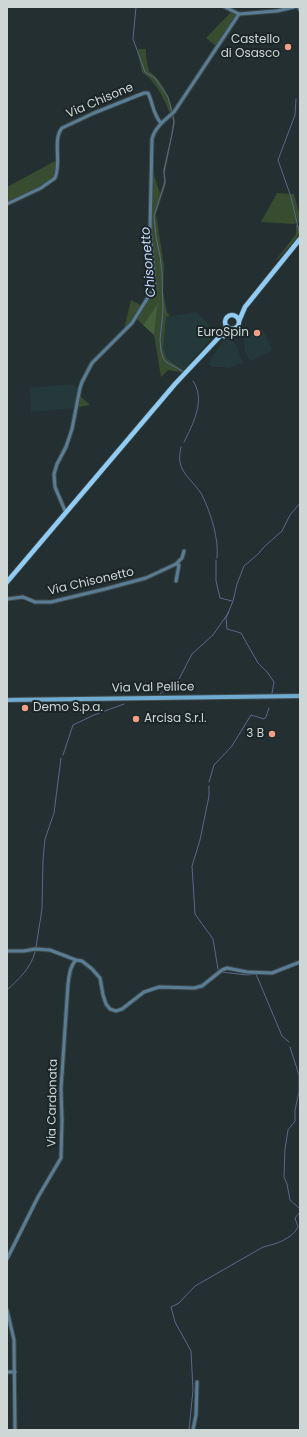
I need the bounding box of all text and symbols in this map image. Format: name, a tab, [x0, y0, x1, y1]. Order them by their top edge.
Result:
place label: Castello di Osasco	[221, 33, 280, 61]
marker: Castello di Osasco	[283, 42, 293, 52]
street label: Via Chisone	[64, 80, 136, 122]
water label: Chisonetto	[138, 226, 160, 298]
place label: EuroSpin	[197, 326, 249, 340]
marker: EuroSpin	[252, 328, 262, 338]
street label: Via Chisonetto	[47, 565, 135, 599]
street label: Via Val Pellice	[112, 680, 194, 696]
place label: Demo S.p.a.	[33, 701, 103, 715]
marker: Demo S.p.a.	[20, 703, 30, 713]
place label: Arcisa S.r.l.	[144, 712, 206, 726]
marker: Arcisa S.r.l.	[131, 714, 141, 724]
place label: 3 B	[246, 727, 264, 741]
marker: 3 B	[267, 729, 277, 739]
street label: Via Cardonata	[45, 1059, 61, 1147]

